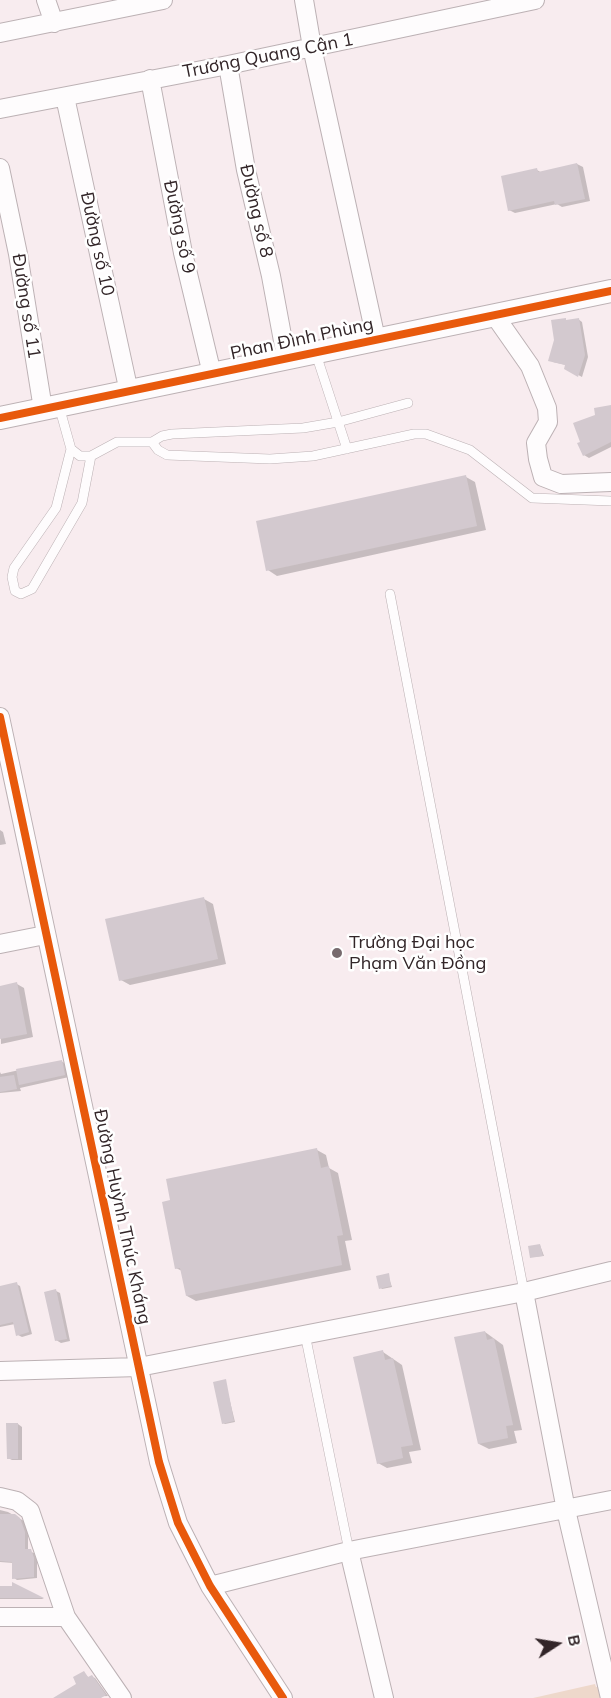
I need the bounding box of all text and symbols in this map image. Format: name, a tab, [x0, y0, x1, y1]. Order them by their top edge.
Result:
street label: Trương Quang Cận 1	[181, 29, 355, 83]
street label: Đường số 8	[235, 162, 277, 260]
street label: Đường số 9	[159, 178, 199, 276]
street label: Đường số 10	[75, 190, 119, 298]
street label: Đường số 11	[7, 252, 45, 360]
street label: Phan Đình Phùng	[228, 313, 376, 365]
place label: Trường Đại học Phạm Văn Đồng	[349, 932, 486, 974]
marker: Trường Đại học Phạm Văn Đồng	[330, 946, 344, 960]
street label: Đường Huỳnh Thúc Kháng	[89, 1107, 155, 1327]
north arrow	[527, 1614, 587, 1674]
text: B	[564, 1633, 586, 1648]

